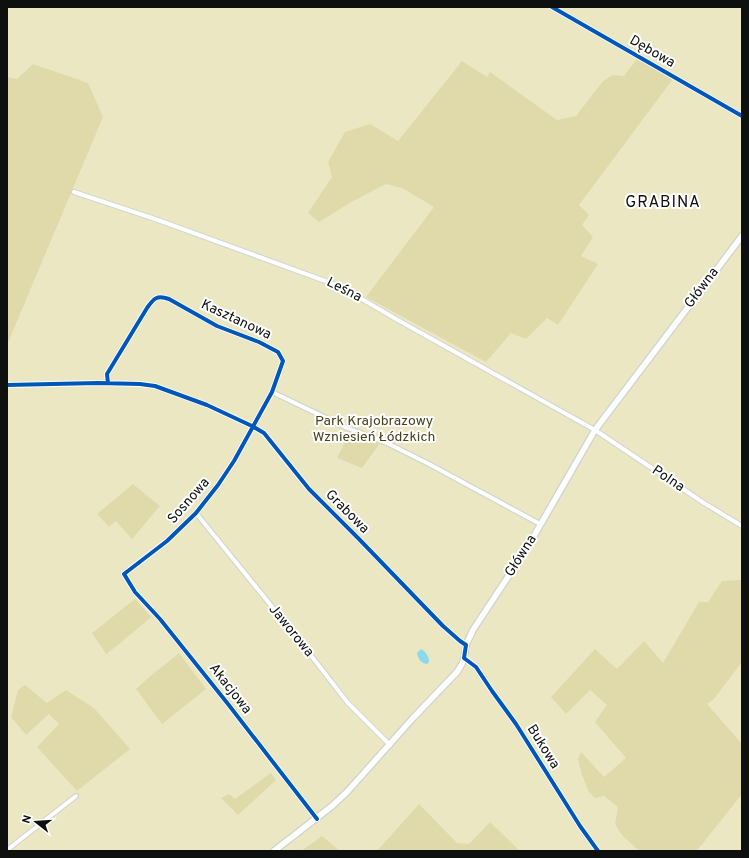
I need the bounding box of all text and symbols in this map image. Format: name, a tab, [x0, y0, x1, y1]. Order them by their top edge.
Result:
street label: Dębowa	[626, 32, 678, 72]
district label: GRABINA	[625, 193, 701, 213]
street label: Główna	[681, 264, 723, 312]
street label: Leśna	[324, 274, 364, 306]
street label: Kasztanowa	[198, 296, 274, 344]
park label: Park Krajobrazowy Wzniesień Łódzkich	[313, 413, 435, 446]
street label: Polna	[648, 462, 688, 496]
street label: Sosnowa	[164, 475, 214, 527]
street label: Grabowa	[321, 486, 373, 538]
street label: Główna	[501, 532, 541, 580]
street label: Jaworowa	[265, 601, 317, 661]
street label: Akacjowa	[205, 660, 255, 718]
street label: Bukowa	[523, 722, 563, 772]
north arrow	[16, 802, 56, 842]
text: N	[20, 814, 35, 825]

